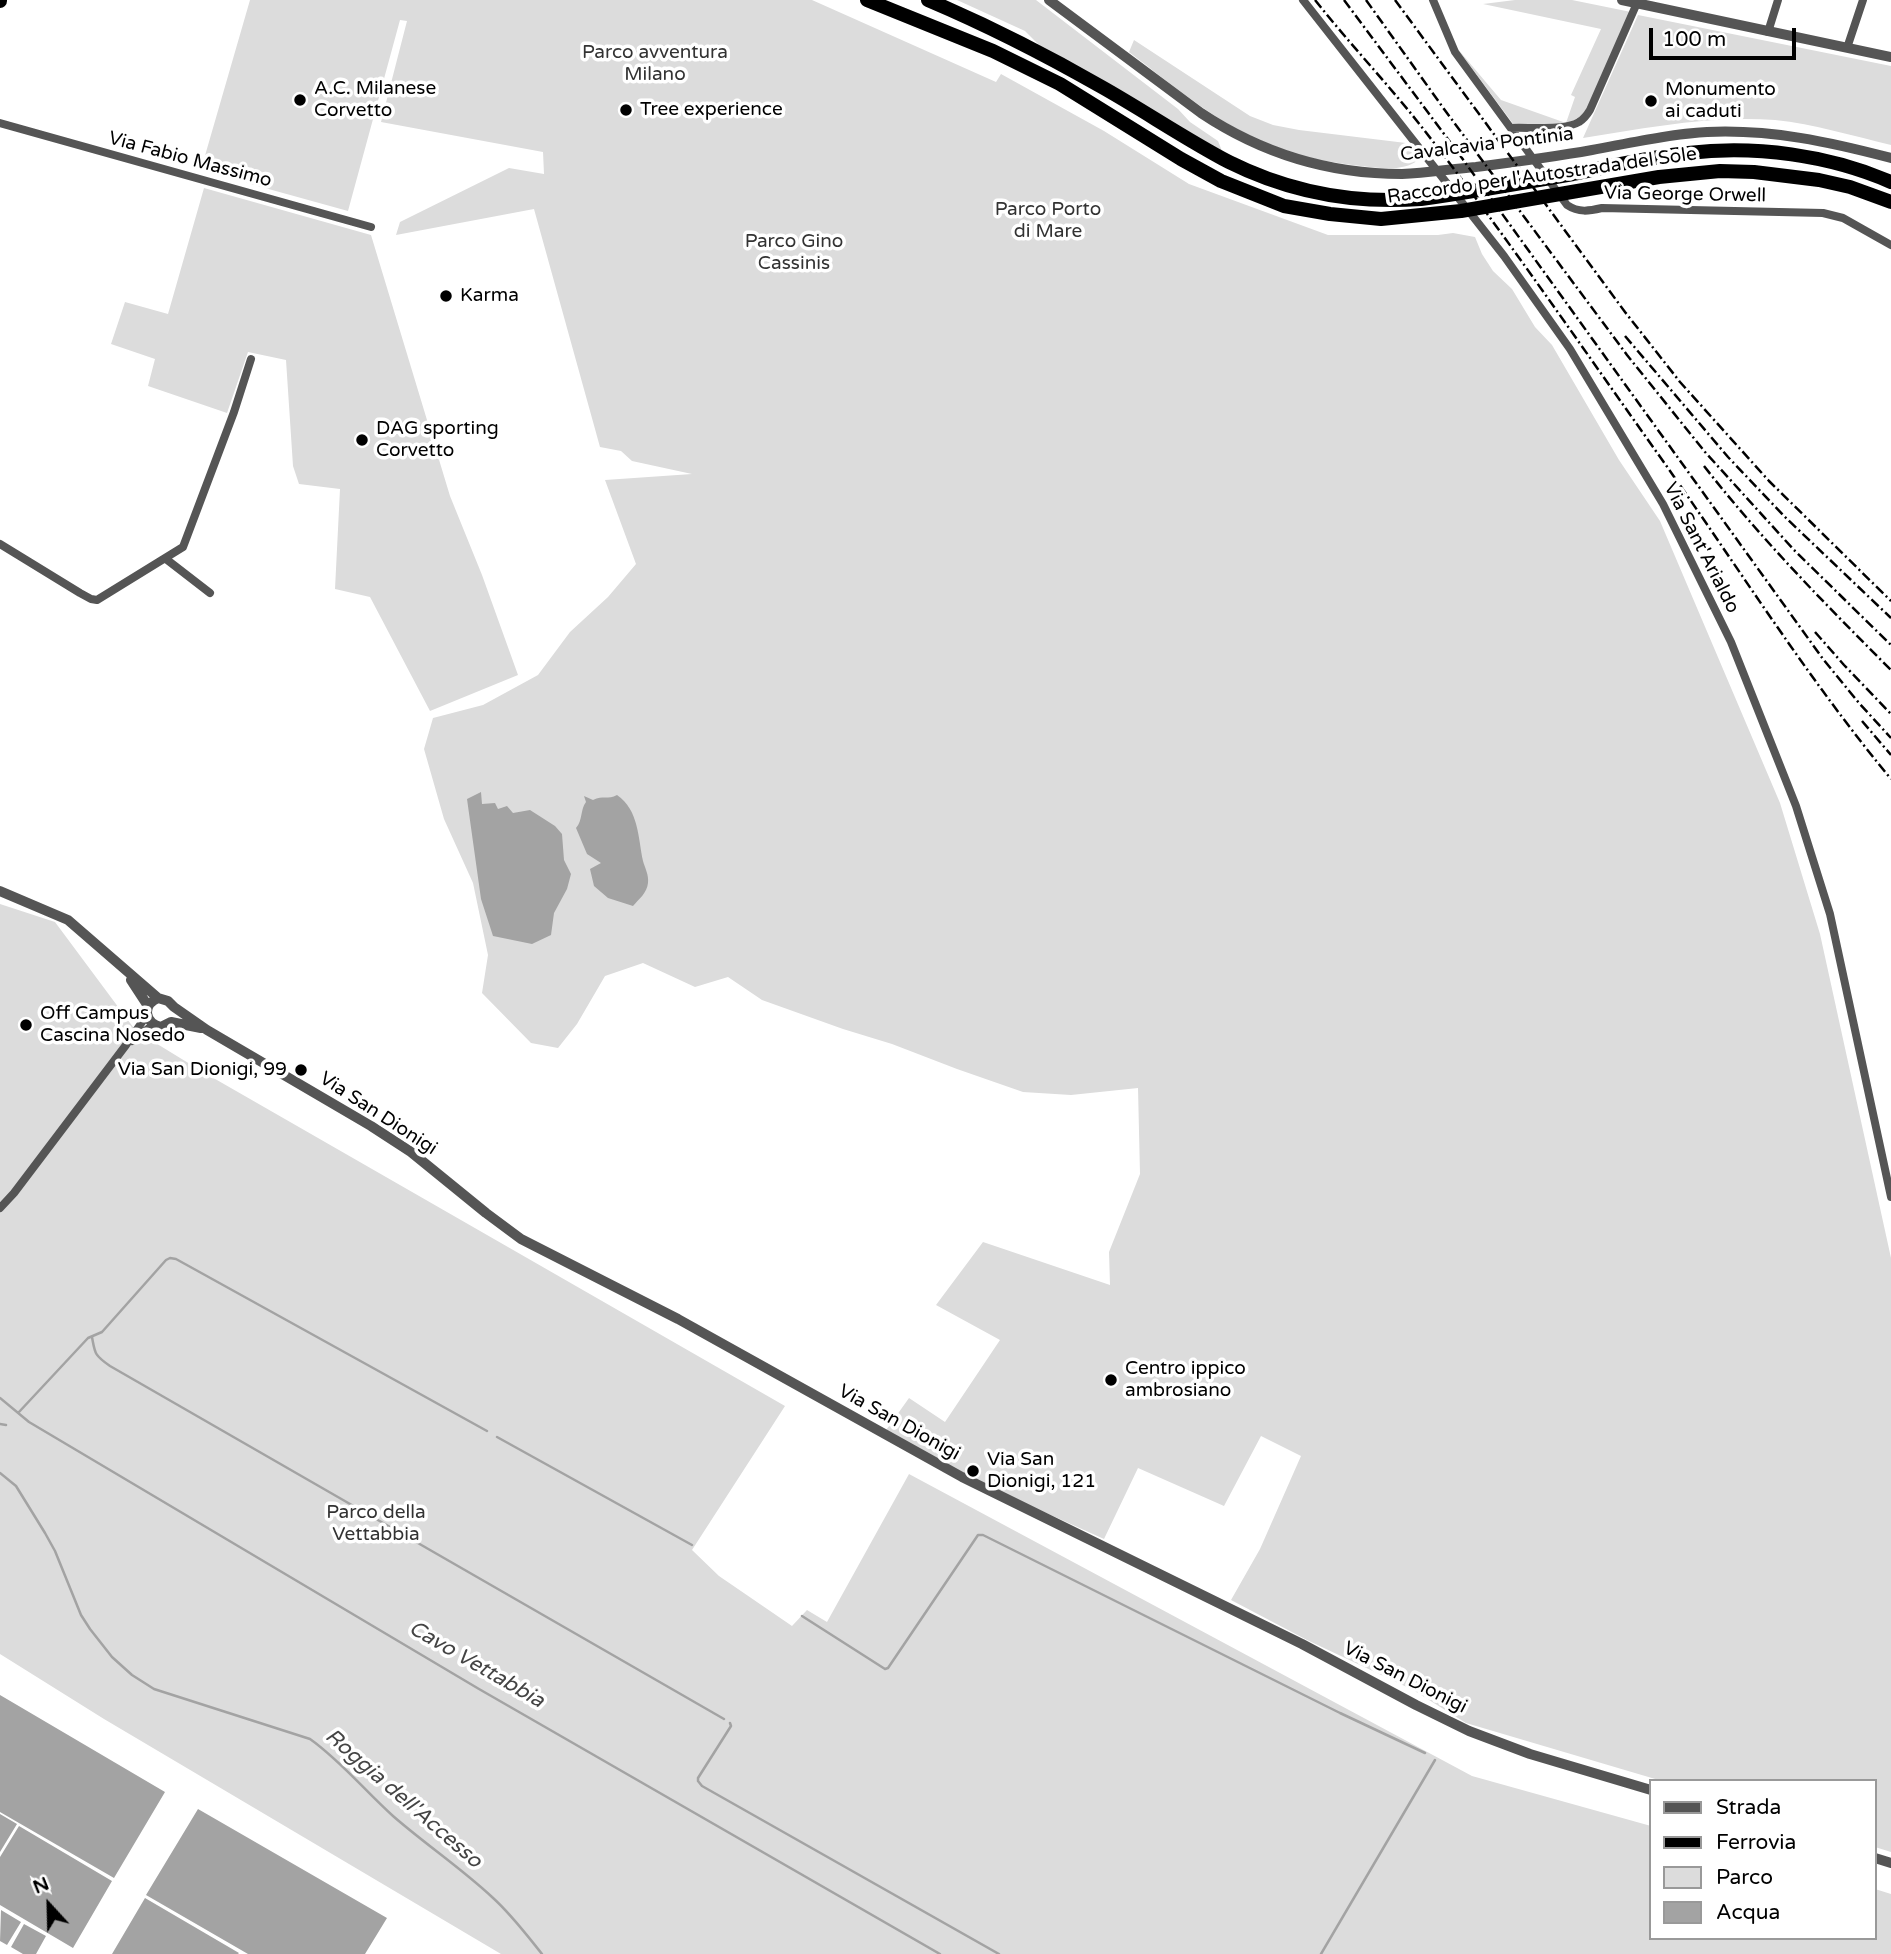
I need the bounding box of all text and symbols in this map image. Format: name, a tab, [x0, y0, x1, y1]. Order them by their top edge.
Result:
scale bar	[1653, 14, 1800, 58]
text: 100 m	[1662, 27, 1726, 52]
park label: Parco avventura Milano	[582, 42, 728, 86]
place label: A.C. Milanese Corvetto	[314, 78, 436, 122]
place label: Monumento ai caduti	[1665, 79, 1776, 123]
marker: A.C. Milanese Corvetto	[292, 92, 308, 108]
marker: Monumento ai caduti	[1643, 93, 1659, 109]
place label: Tree experience	[640, 99, 783, 121]
marker: Tree experience	[618, 102, 634, 118]
street label: Cavalcavia Pontinia	[1399, 123, 1575, 167]
street label: Via Fabio Massimo	[106, 127, 274, 193]
street label: Raccordo per l'Autostrada del Sole	[1386, 143, 1698, 209]
street label: Via George Orwell	[1604, 182, 1766, 208]
park label: Parco Porto di Mare	[995, 199, 1101, 243]
park label: Parco Gino Cassinis	[745, 231, 843, 275]
place label: Karma	[460, 285, 519, 307]
marker: Karma	[438, 288, 454, 304]
place label: DAG sporting Corvetto	[376, 418, 499, 462]
marker: DAG sporting Corvetto	[354, 432, 370, 448]
street label: Via Sant'Arialdo	[1658, 479, 1744, 617]
place label: Off Campus Cascina Nosedo	[40, 1003, 185, 1047]
marker: Off Campus Cascina Nosedo	[18, 1017, 34, 1033]
place label: Via San Dionigi, 99	[118, 1059, 287, 1081]
marker: Via San Dionigi, 99	[293, 1062, 309, 1078]
street label: Via San Dionigi	[315, 1068, 441, 1160]
place label: Centro ippico ambrosiano	[1125, 1358, 1246, 1402]
marker: Centro ippico ambrosiano	[1103, 1372, 1119, 1388]
street label: Via San Dionigi	[834, 1380, 964, 1466]
place label: Via San Dionigi, 121	[987, 1449, 1096, 1493]
marker: Via San Dionigi, 121	[965, 1463, 981, 1479]
park label: Parco della Vettabbia	[326, 1502, 426, 1546]
water label: Cavo Vettabbia	[404, 1616, 548, 1714]
street label: Via San Dionigi	[1339, 1637, 1471, 1719]
water label: Roggia dell'Accesso	[319, 1724, 487, 1874]
legend	[1650, 1779, 1877, 1940]
text: Strada	[1716, 1795, 1781, 1820]
text: Ferrovia	[1716, 1830, 1796, 1855]
text: Parco	[1716, 1865, 1773, 1890]
north arrow	[14, 1870, 84, 1940]
text: N	[30, 1872, 52, 1899]
text: Acqua	[1716, 1900, 1780, 1925]

